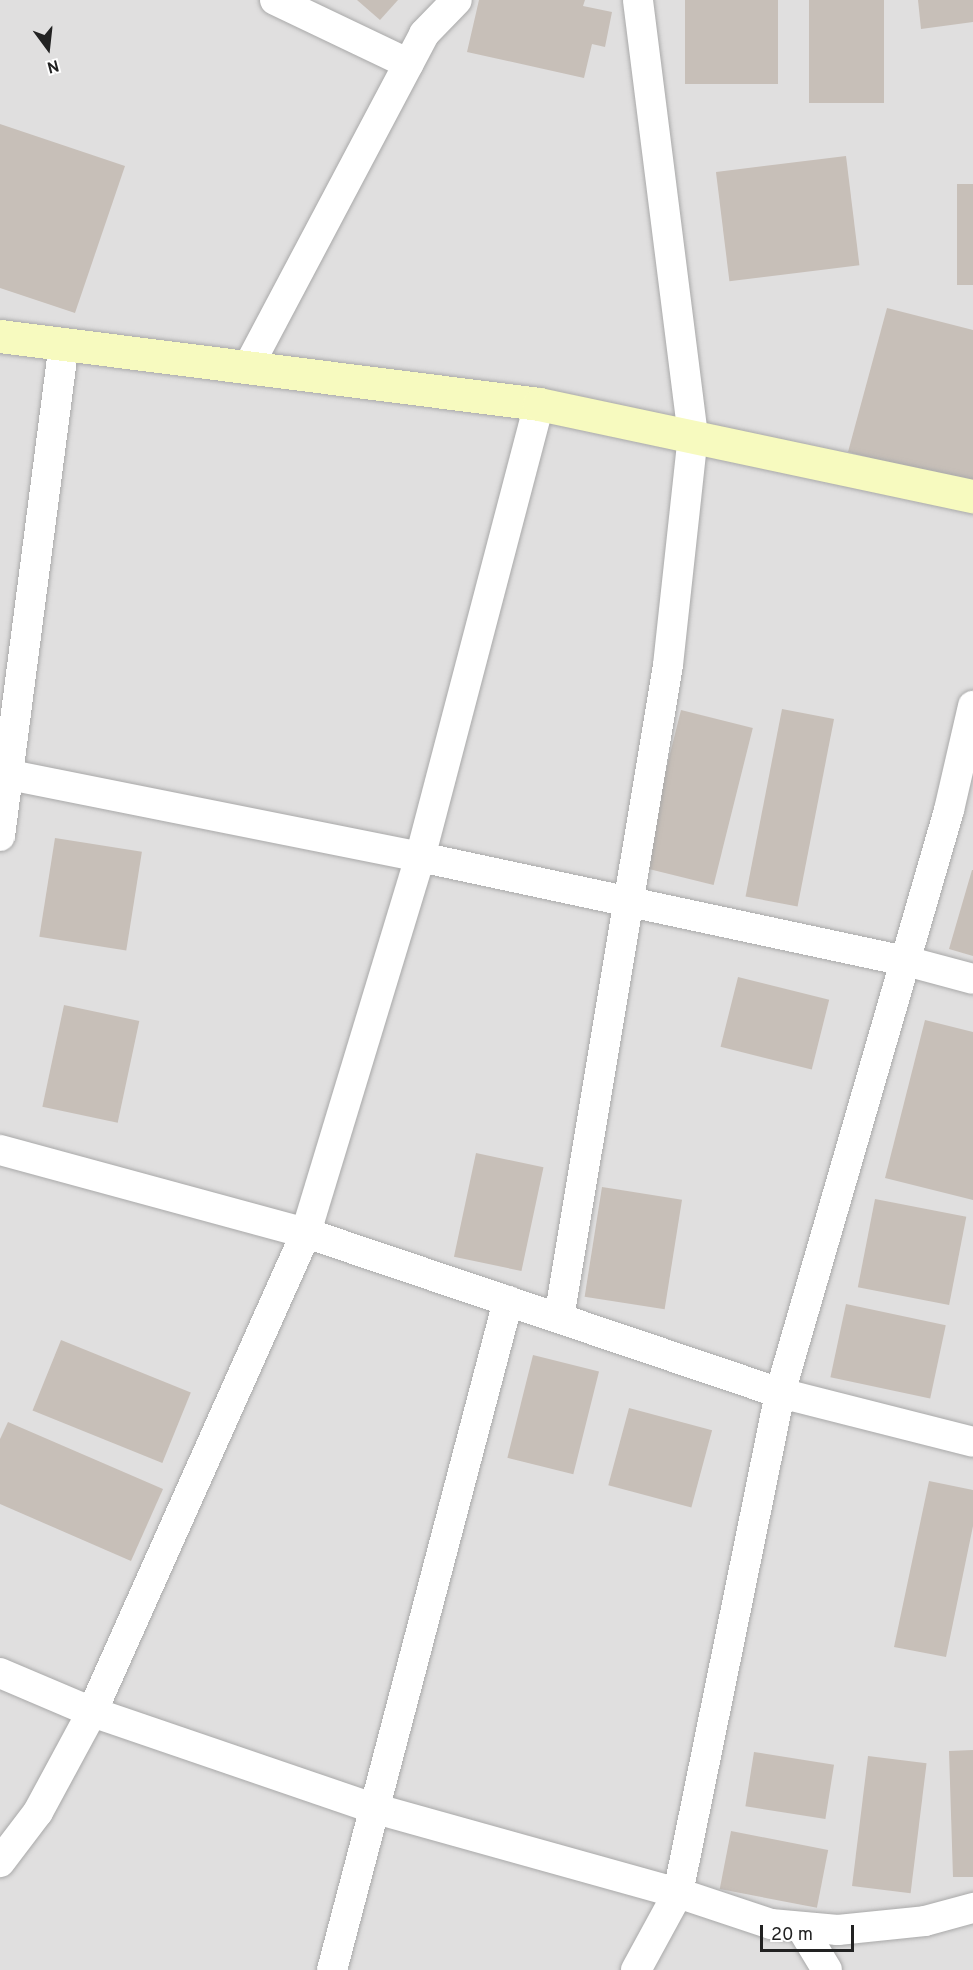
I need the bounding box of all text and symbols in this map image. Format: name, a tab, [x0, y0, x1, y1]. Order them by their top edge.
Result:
north arrow	[18, 18, 78, 78]
text: N	[45, 54, 61, 77]
scale bar	[763, 1913, 858, 1951]
text: 20 m	[771, 1924, 813, 1947]

